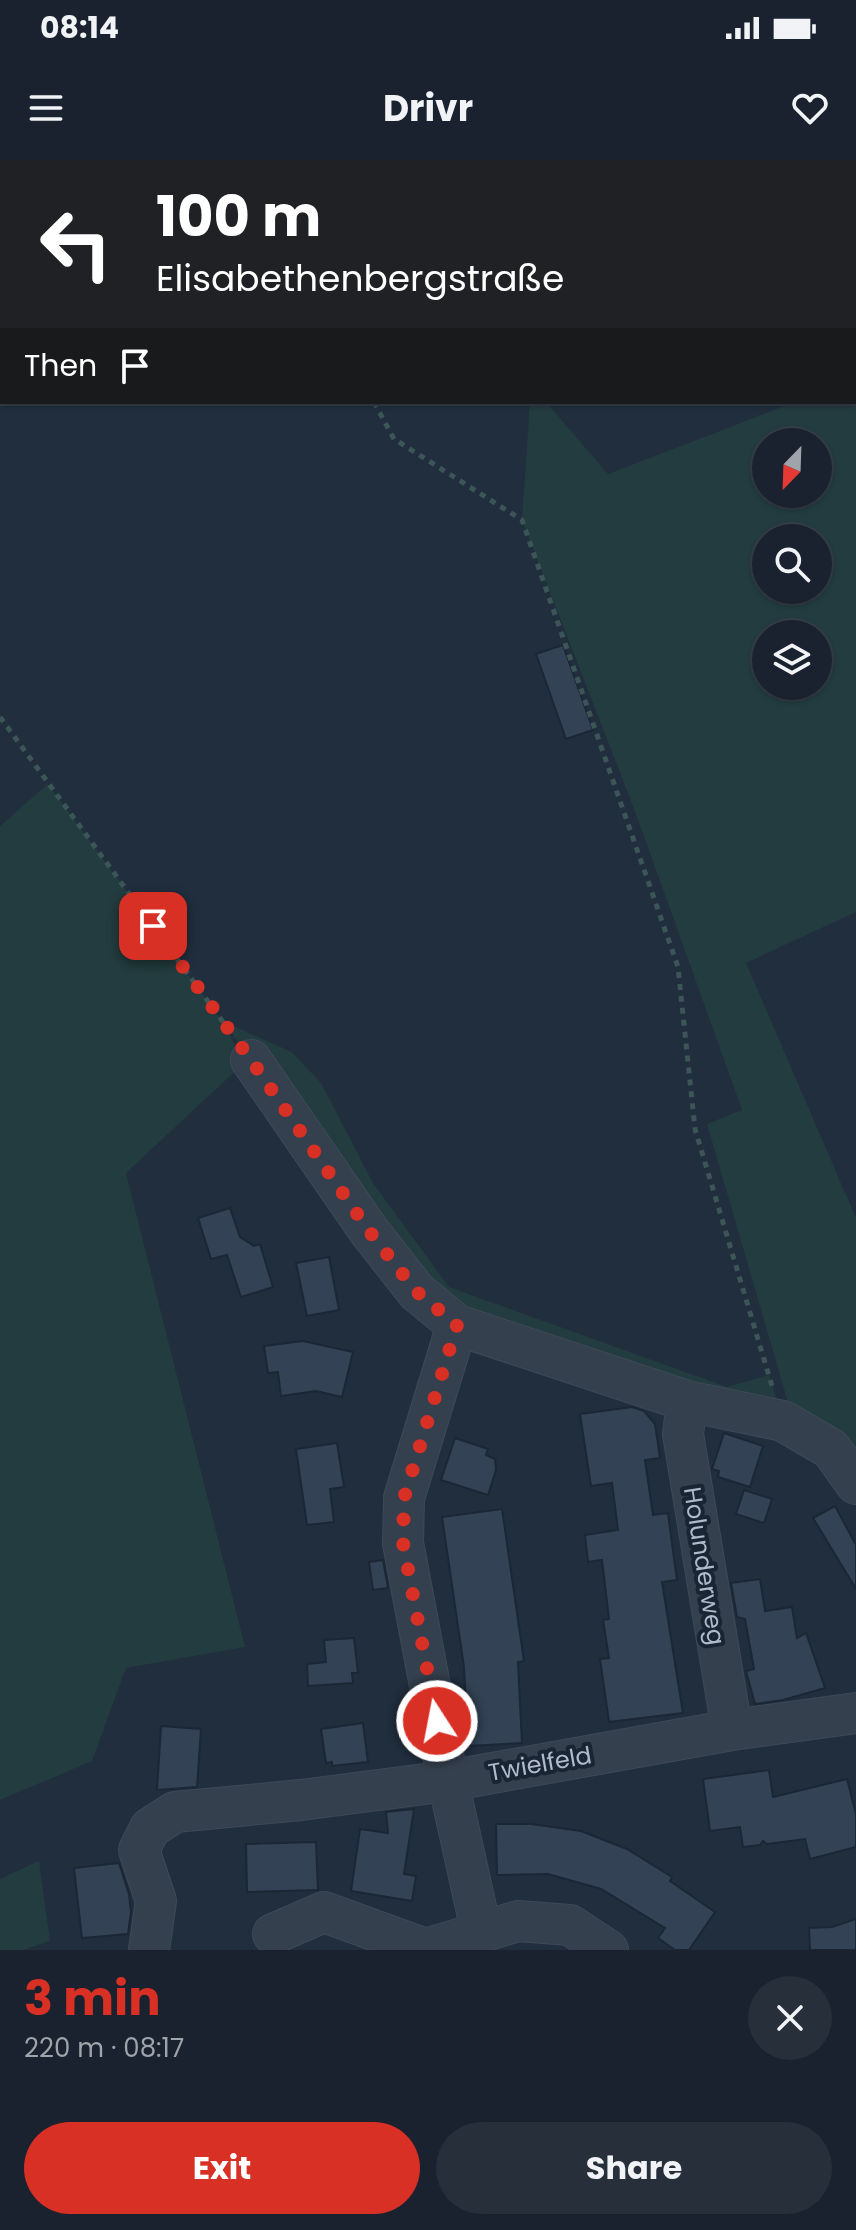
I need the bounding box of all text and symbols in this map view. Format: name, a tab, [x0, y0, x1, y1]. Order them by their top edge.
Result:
text: 08:14	[40, 6, 119, 49]
text: Drivr	[383, 83, 473, 134]
icon: menu	[24, 86, 68, 130]
icon: heart	[788, 86, 832, 130]
text: 100 m	[156, 177, 321, 256]
icon: left	[24, 192, 128, 296]
text: Elisabethenbergstraße	[156, 253, 564, 304]
text: Then	[24, 344, 97, 387]
icon: arrive	[113, 344, 157, 388]
north arrow	[752, 428, 832, 508]
map controls	[752, 428, 832, 700]
button: search	[752, 524, 832, 604]
button: layers	[752, 620, 832, 700]
pin	[119, 892, 187, 960]
icon: arrive	[131, 904, 175, 948]
street label: Holunderweg	[676, 1485, 733, 1647]
position arrow	[395, 1679, 479, 1763]
street label: Twielfeld	[486, 1738, 594, 1789]
text: 3 min	[24, 1965, 161, 2032]
button: close	[748, 1976, 832, 2060]
text: 220 m · 08:17	[24, 2030, 184, 2066]
button: Exit	[24, 2122, 420, 2214]
button: Share	[436, 2122, 832, 2214]

